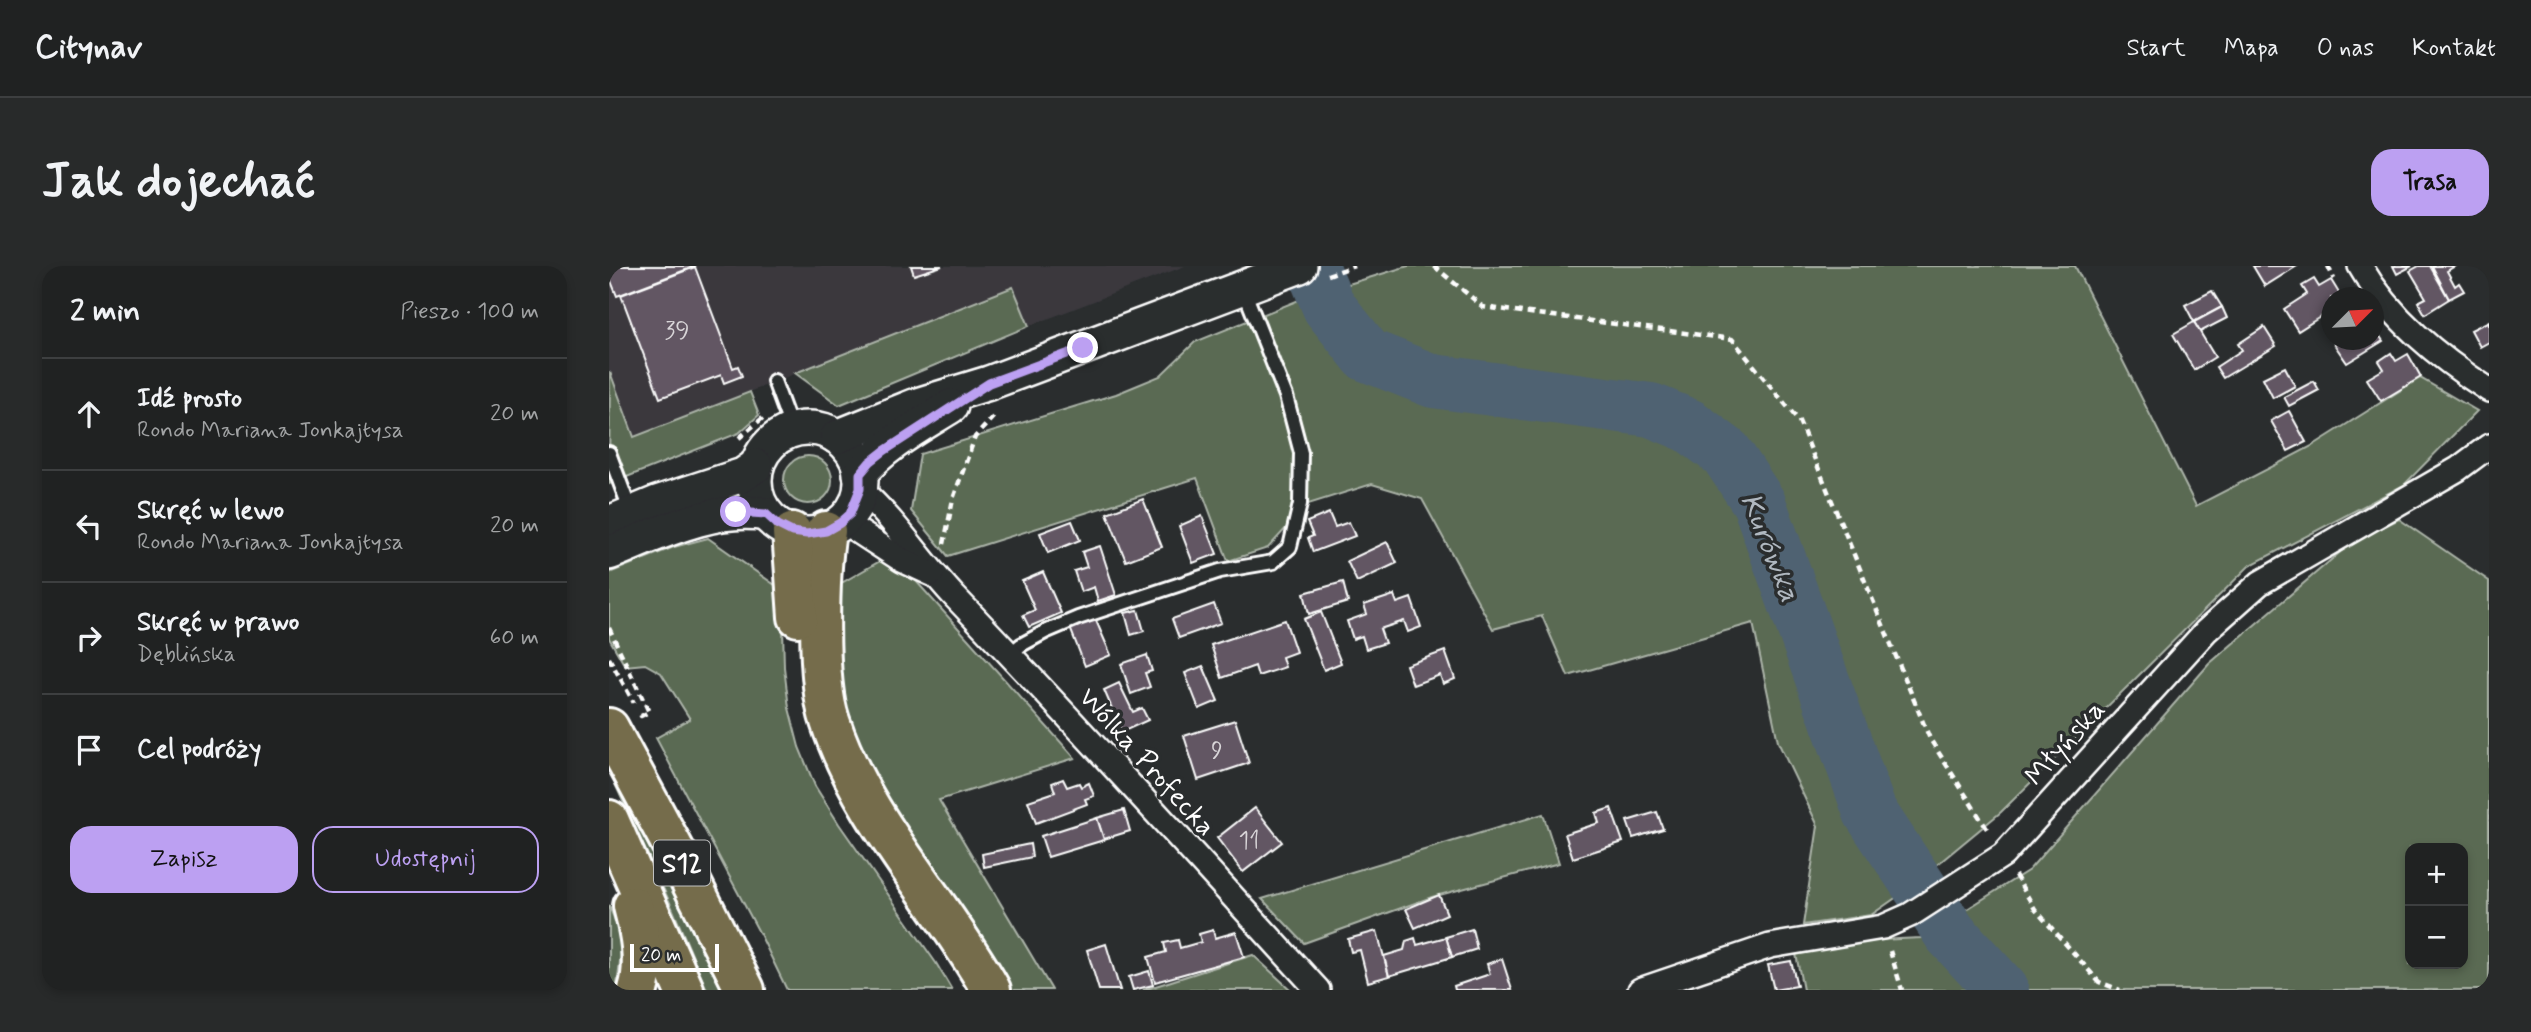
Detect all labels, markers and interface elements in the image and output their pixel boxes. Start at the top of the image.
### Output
text: Citynav [35,26,142,70]
text: Start [2127,33,2186,64]
text: Mapa [2224,33,2279,64]
text: O nas [2317,33,2374,64]
text: Kontakt [2412,33,2496,64]
button: Trasa [2371,149,2489,216]
text: Jak dojechać [42,150,315,215]
north arrow [2321,287,2384,350]
text: 2 min [70,292,140,331]
text: Pieszo · 100 m [400,297,539,327]
house number: 39 [664,316,690,347]
route end [1067,332,1098,363]
text: Idź prosto [137,382,242,416]
icon: ahead [70,395,108,433]
text: 20 m [490,399,539,429]
text: Rondo Mariana Jonkajtysa [137,416,404,446]
water label: Kurówka [1730,487,1809,608]
text: Skręć w lewo [137,494,284,528]
route start [720,496,751,527]
icon: left [70,507,108,545]
text: 20 m [490,511,539,541]
text: Rondo Mariana Jonkajtysa [137,528,404,558]
text: Skręć w prawo [137,606,299,640]
icon: right [70,619,108,657]
text: 60 m [490,623,539,653]
text: Dęblińska [137,640,236,670]
street label: Wólka Profecka [1069,680,1223,845]
street label: Młyńska [2017,693,2114,795]
icon: arrive [70,731,108,769]
text: Cel podróży [137,733,261,767]
house number: 9 [1211,736,1223,767]
button: Zapisz [70,826,298,893]
button: Udostępnij [312,826,539,893]
house number: 11 [1238,826,1260,857]
road number: S12 [654,841,710,886]
map controls [2405,843,2468,969]
button: + [2405,843,2468,906]
button: − [2405,906,2468,969]
scale bar [630,941,719,973]
text: 20 m [641,943,681,968]

